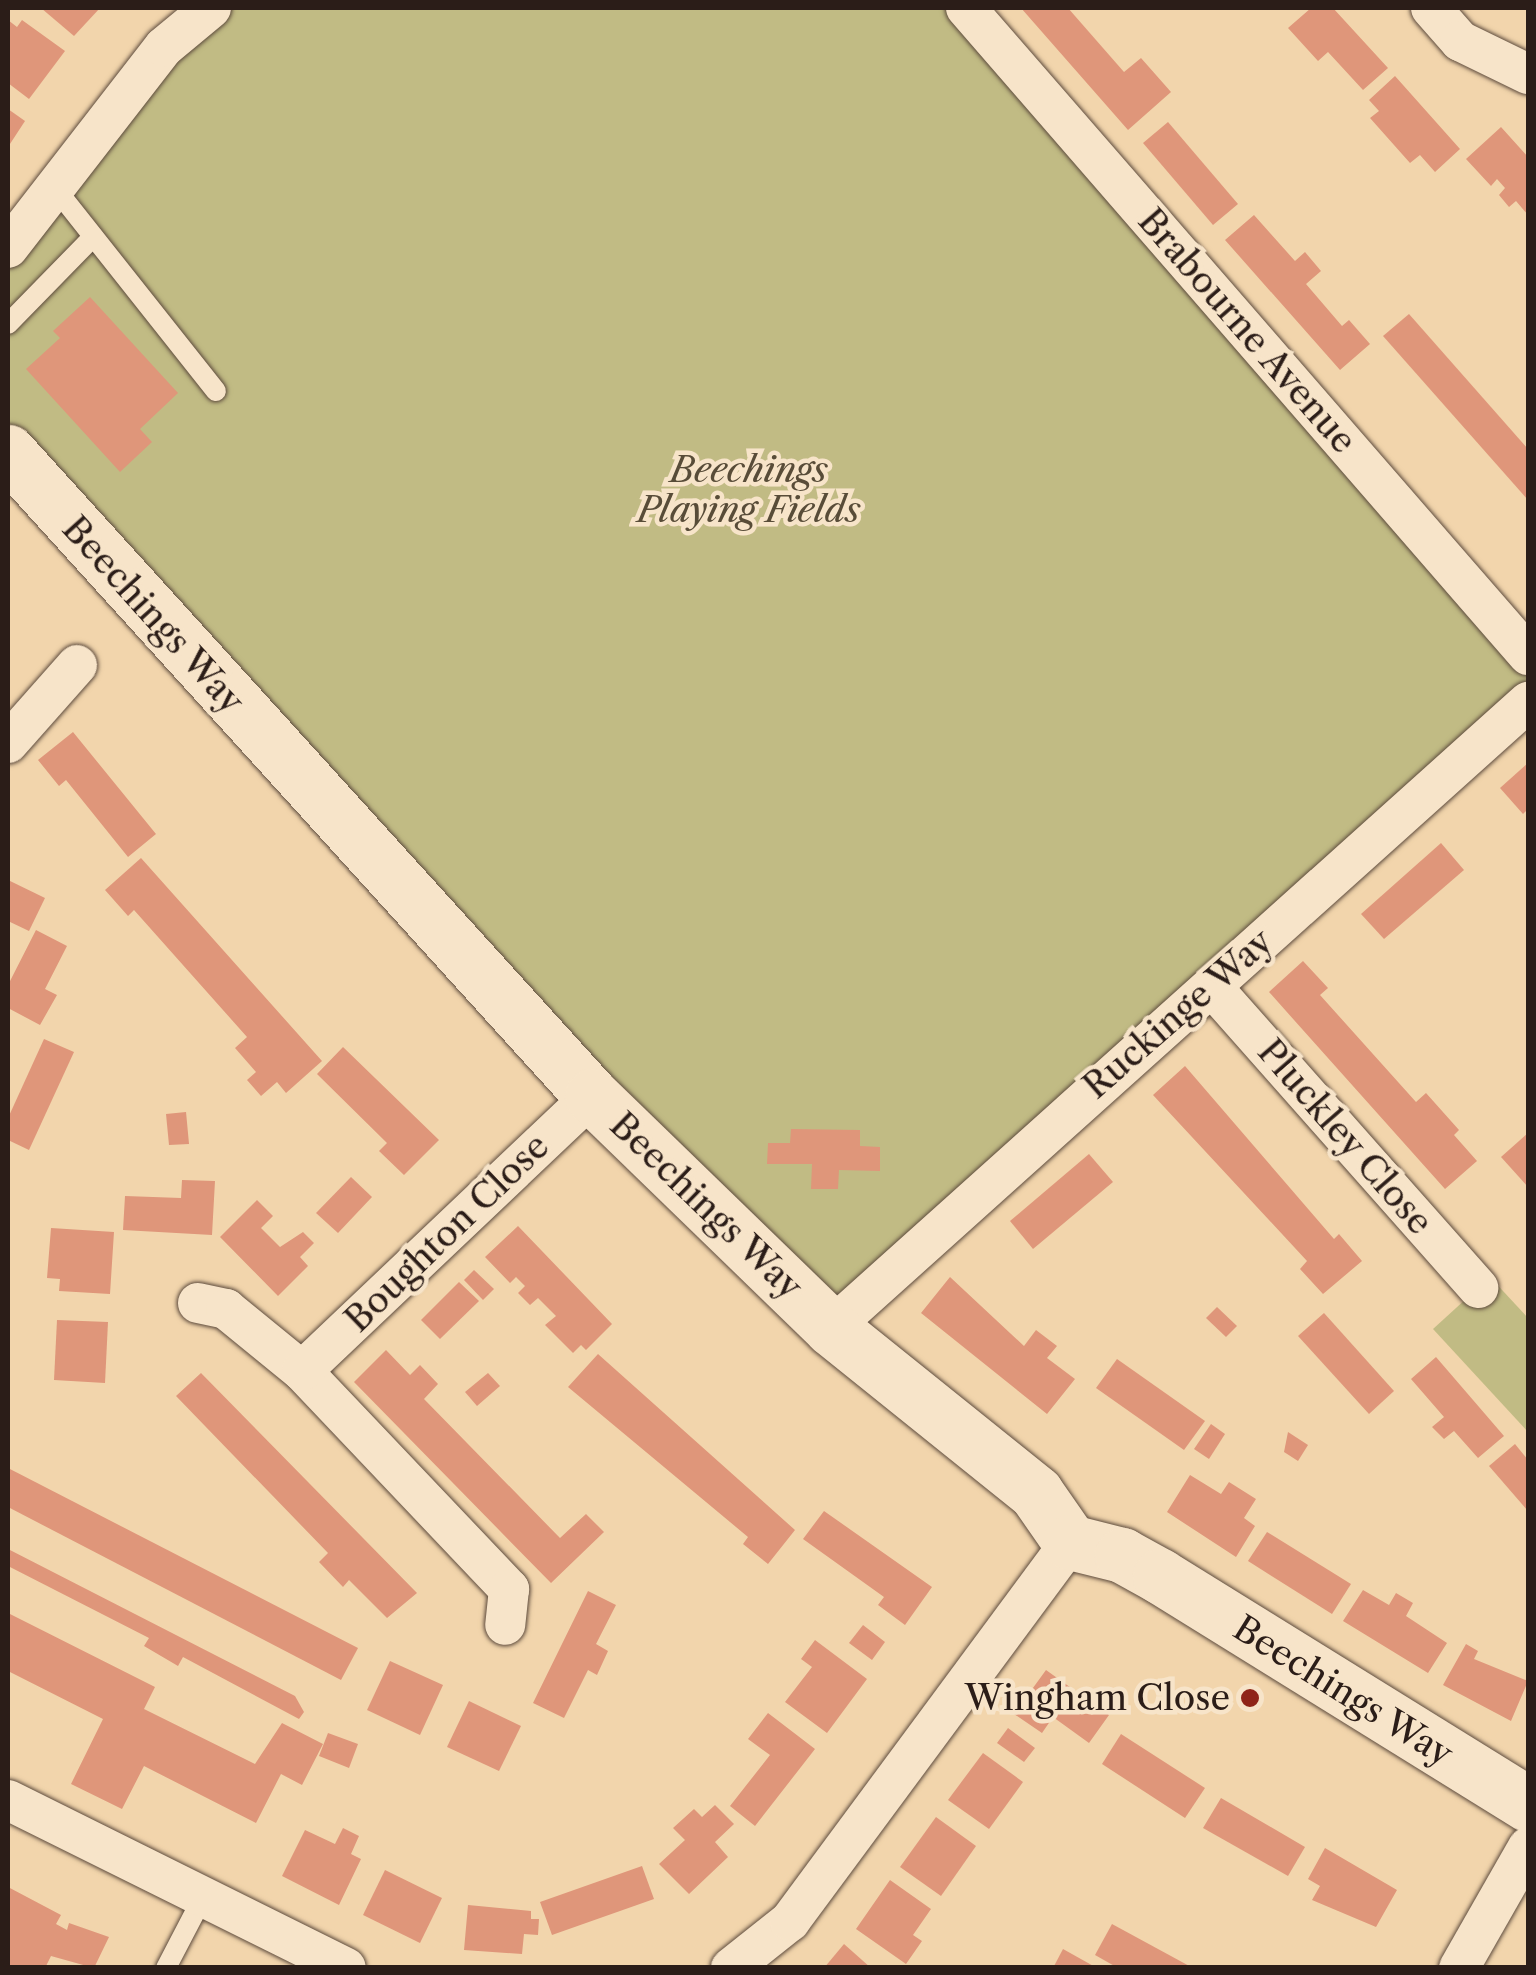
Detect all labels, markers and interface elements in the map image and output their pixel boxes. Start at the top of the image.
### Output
street label: Brabourne Avenue [1129,200,1365,462]
park label: Beechings Playing Fields [637,449,861,531]
street label: Beechings Way [53,507,253,723]
street label: Ruckinge Way [1074,920,1282,1108]
street label: Pluckley Close [1249,1031,1441,1243]
street label: Beechings Way [601,1103,811,1309]
street label: Boughton Close [337,1125,557,1341]
street label: Beechings Way [1225,1606,1461,1776]
place label: Wingham Close [965,1677,1230,1719]
marker: Wingham Close [1239,1687,1261,1709]

